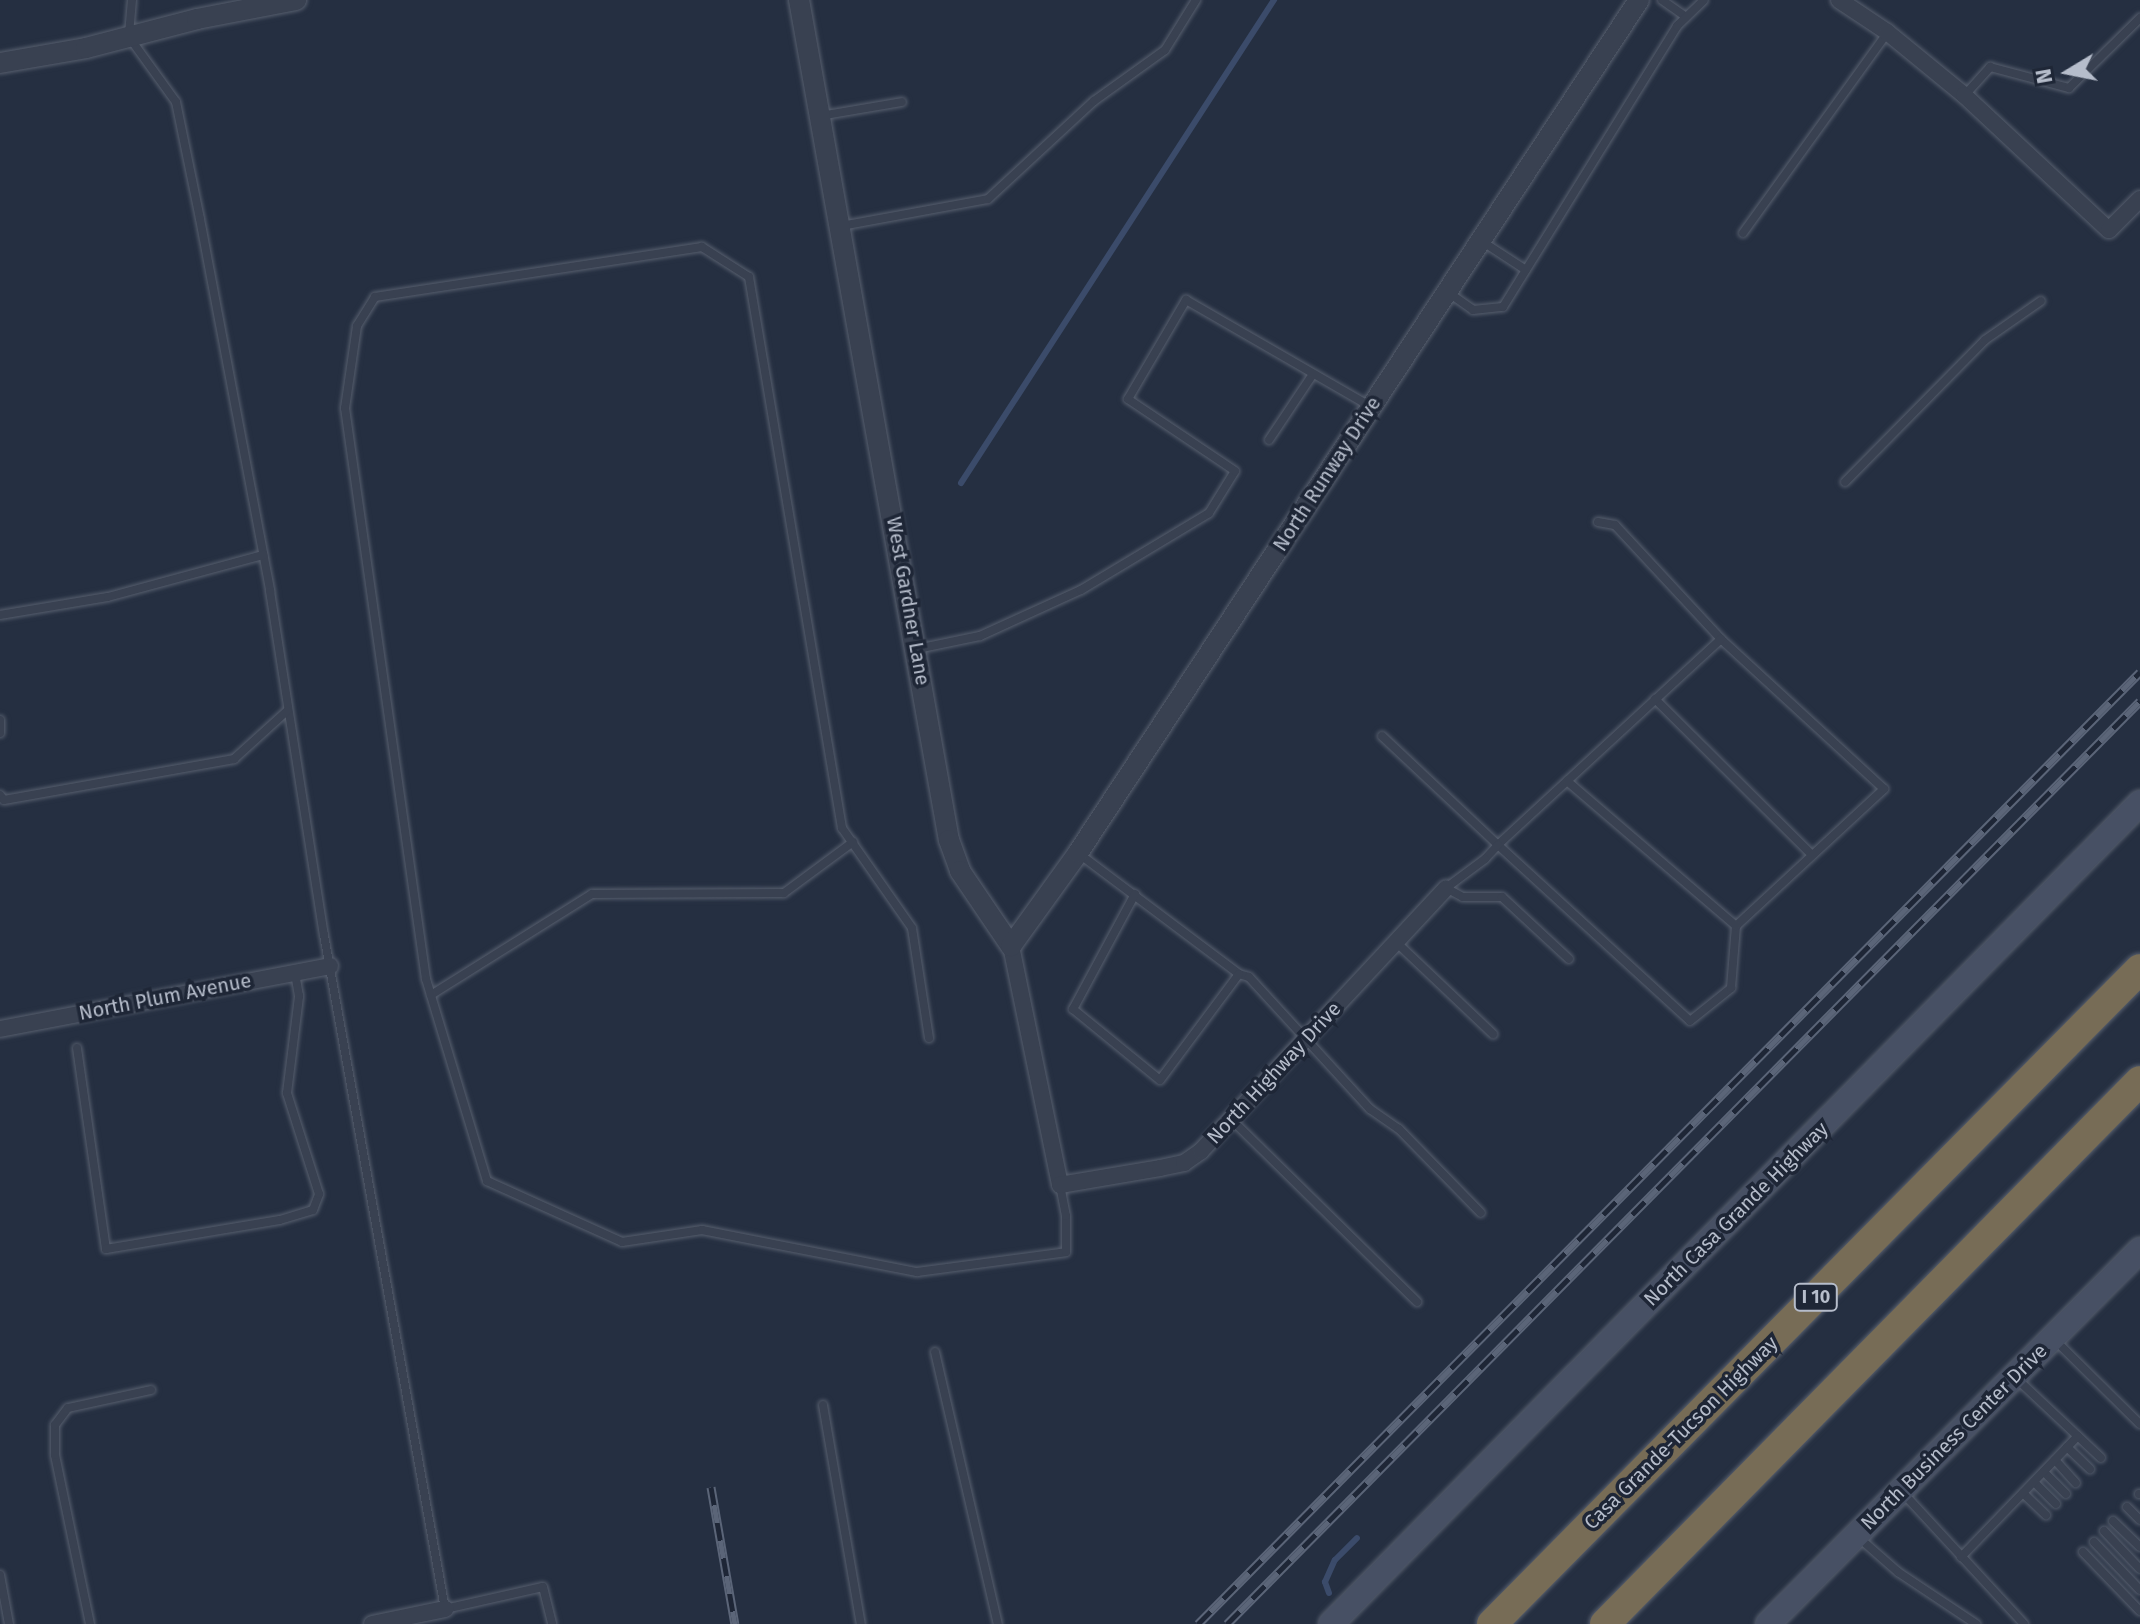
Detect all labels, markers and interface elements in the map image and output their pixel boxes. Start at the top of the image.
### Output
north arrow [2028,32,2108,112]
text: N [2029,67,2058,86]
street label: North Runway Drive [1268,392,1386,556]
street label: West Gardner Lane [881,515,935,687]
street label: North Plum Avenue [77,969,253,1025]
street label: North Highway Drive [1202,997,1346,1149]
street label: North Casa Grande Highway [1639,1117,1833,1311]
road number: I 10 [1792,1283,1840,1311]
street label: Casa Grande-Tucson Highway [1579,1331,1783,1535]
street label: North Business Center Drive [1856,1339,2052,1535]

